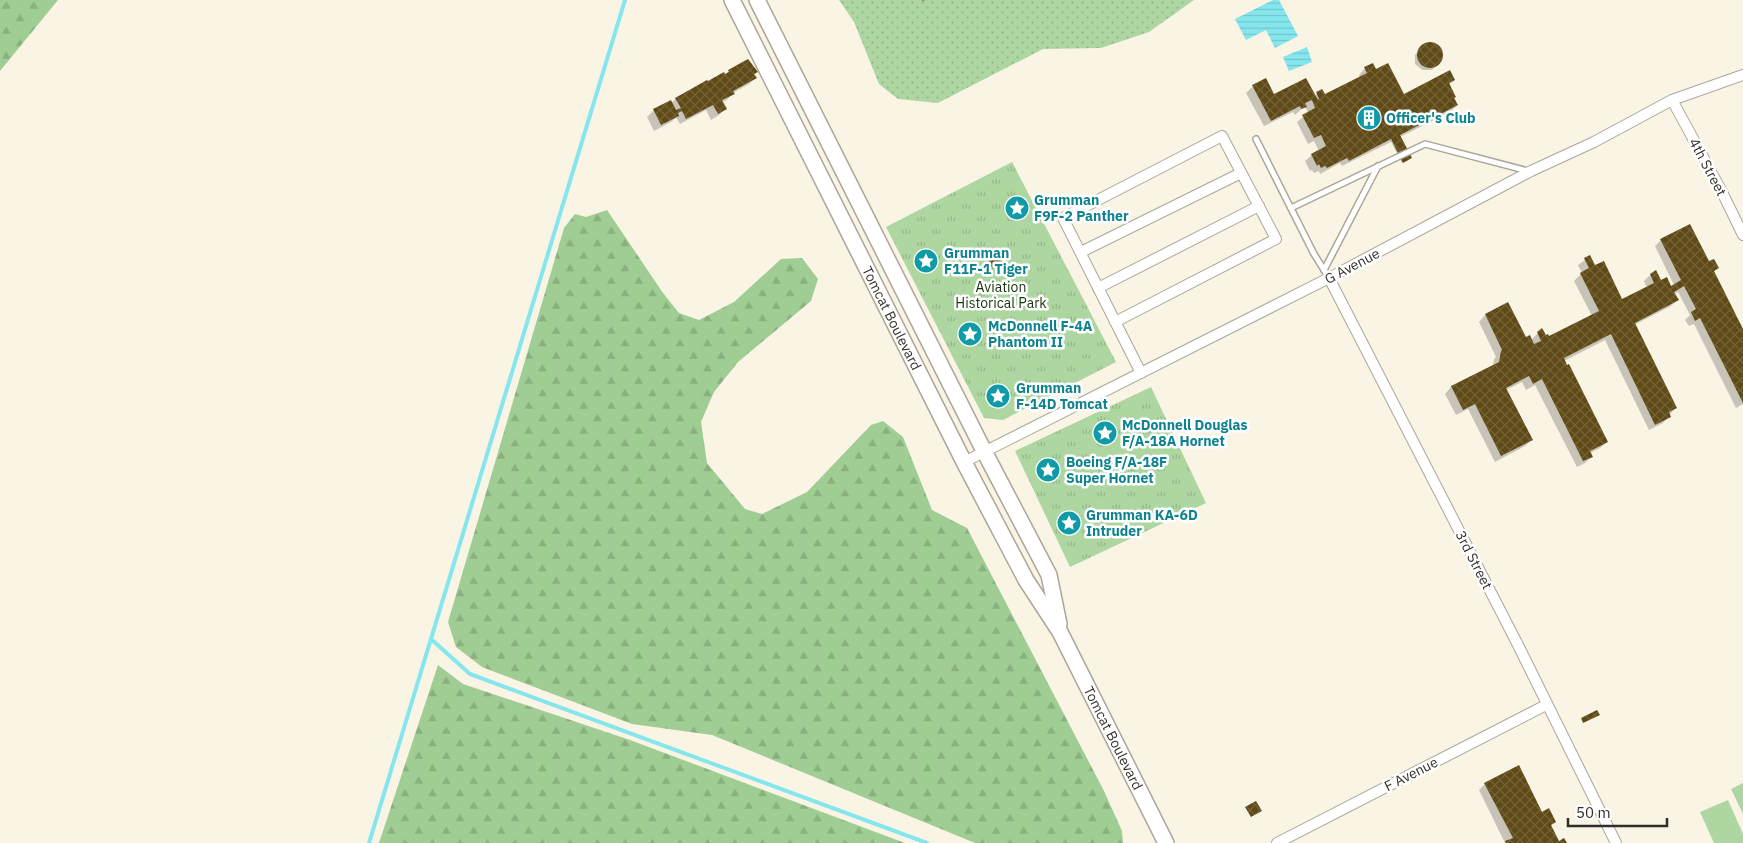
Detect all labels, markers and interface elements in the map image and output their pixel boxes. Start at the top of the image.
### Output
building icon: Officer's Club [1356,105,1382,131]
place label: Officer's Club [1386,109,1476,127]
street label: 4th Street [1685,135,1731,199]
place label: Grumman F9F-2 Panther [1034,191,1129,225]
place icon: Grumman F9F-2 Panther [1004,195,1030,221]
place label: Grumman F11F-1 Tiger [944,244,1028,278]
street label: G Avenue [1321,244,1383,288]
place icon: Grumman F11F-1 Tiger [913,248,939,274]
street label: Tomcat Boulevard [858,263,925,373]
park label: Aviation Historical Park [955,278,1047,312]
place label: McDonnell F-4A Phantom II [988,317,1093,351]
place icon: McDonnell F-4A Phantom II [957,321,983,347]
place label: Grumman F-14D Tomcat [1016,379,1108,413]
place icon: Grumman F-14D Tomcat [985,383,1011,409]
place label: McDonnell Douglas F/A-18A Hornet [1122,416,1248,450]
place icon: McDonnell Douglas F/A-18A Hornet [1092,420,1118,446]
place label: Boeing F/A-18F Super Hornet [1066,453,1167,487]
place icon: Boeing F/A-18F Super Hornet [1035,457,1061,483]
place label: Grumman KA-6D Intruder [1086,506,1198,540]
place icon: Grumman KA-6D Intruder [1056,510,1082,536]
street label: 3rd Street [1452,528,1496,592]
street label: Tomcat Boulevard [1080,683,1147,793]
street label: F Avenue [1381,753,1441,795]
scale bar [1568,796,1667,828]
text: 50 m [1576,803,1611,822]

